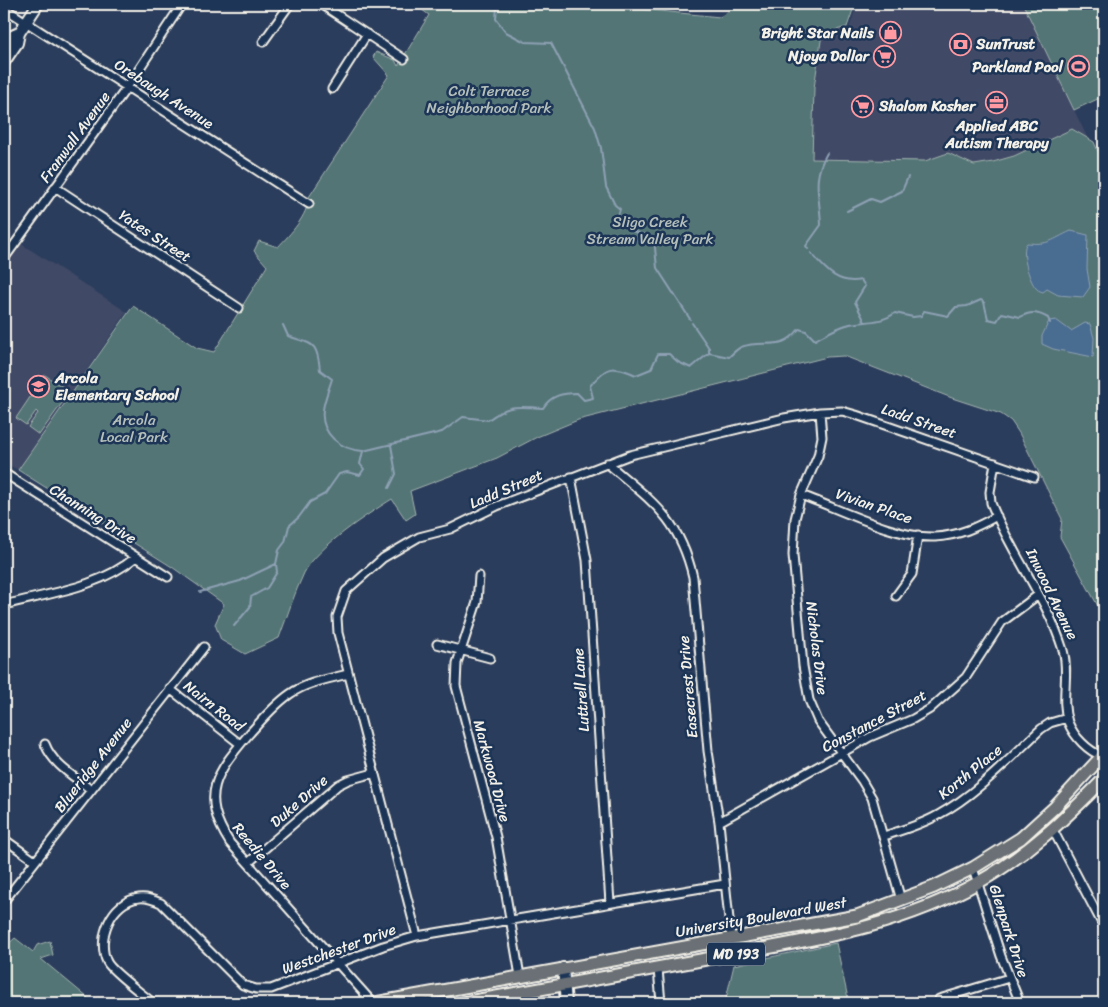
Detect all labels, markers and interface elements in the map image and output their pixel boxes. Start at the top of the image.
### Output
place label: Bright Star Nails [761,20,875,46]
shop icon: Bright Star Nails [878,21,902,45]
place label: SunTrust [975,31,1036,57]
bank icon: SunTrust [948,32,972,56]
place label: Njoya Dollar [787,43,871,69]
supermarket icon: Njoya Dollar [873,44,897,68]
street label: Orebaugh Avenue [109,52,219,136]
place label: Parkland Pool [972,54,1064,80]
sports icon: Parkland Pool [1067,55,1091,79]
park label: Colt Terrace Neighborhood Park [427,78,551,121]
street label: Franwall Avenue [33,85,117,188]
office icon: Applied ABC Autism Therapy [985,91,1009,115]
place label: Shalom Kosher [878,93,977,119]
supermarket icon: Shalom Kosher [851,94,875,118]
place label: Applied ABC Autism Therapy [944,113,1050,156]
street label: Yates Street [113,203,197,270]
park label: Sligo Creek Stream Valley Park [587,209,713,252]
place label: Arcola Elementary School [54,365,180,408]
school or university icon: Arcola Elementary School [27,375,51,399]
street label: Ladd Street [878,396,960,446]
park label: Arcola Local Park [100,407,169,450]
street label: Ladd Street [465,462,547,516]
street label: Channing Drive [44,477,142,551]
street label: Vivian Place [832,481,916,531]
street label: Inwood Avenue [1018,543,1086,645]
street label: Nicholas Drive [798,600,836,697]
street label: Easecrest Drive [671,634,705,739]
street label: Luttrell Lane [565,647,597,733]
street label: Nairn Road [178,674,251,739]
street label: Constance Street [817,682,932,760]
street label: Blueridge Avenue [47,711,139,818]
street label: Markwood Drive [466,717,518,825]
street label: Korth Place [932,737,1008,806]
street label: Duke Drive [264,768,334,834]
street label: Reedie Drive [226,816,298,896]
street label: Glenpark Drive [982,881,1036,981]
street label: University Boulevard West [673,889,850,945]
street label: Westchester Drive [278,916,400,982]
road number: MD 193 [707,942,765,966]

